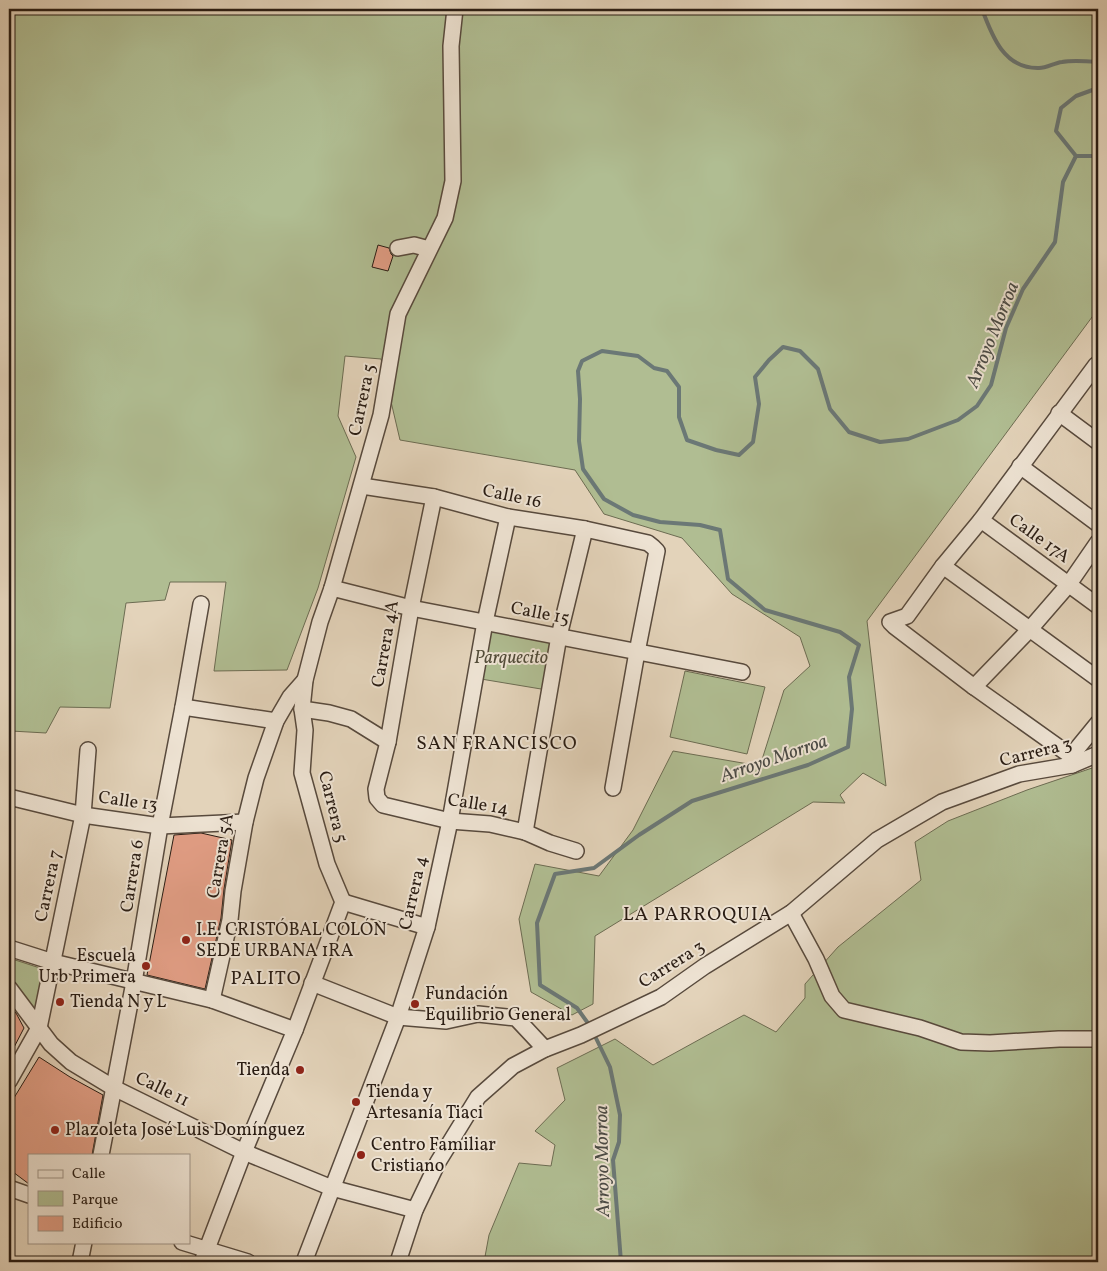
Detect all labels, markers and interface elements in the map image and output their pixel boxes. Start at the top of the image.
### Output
water label: Arroyo Morroa [960,278,1026,393]
street label: Carrera 5 [343,362,383,438]
street label: Calle 16 [480,479,544,515]
street label: Calle 17A [1003,508,1075,570]
street label: Calle 15 [509,596,571,632]
street label: Carrera 4A [366,598,406,689]
park label: Parquecito [474,646,548,671]
water label: Arroyo Morroa [716,728,831,790]
district label: SAN FRANCISCO [416,731,578,757]
street label: Carrera 3 [997,732,1075,774]
street label: Carrera 5 [311,769,353,845]
street label: Calle 13 [97,785,159,819]
street label: Calle 14 [446,788,510,822]
street label: Carrera 5A [201,811,241,900]
street label: Carrera 6 [115,838,151,914]
street label: Carrera 7 [29,848,69,924]
street label: Carrera 4 [393,854,435,932]
district label: LA PARROQUIA [623,902,773,928]
place label: I.E. CRISTÓBAL COLÓN SEDE URBANA 1RA [196,918,387,964]
marker: I.E. CRISTÓBAL COLÓN SEDE URBANA 1RA [180,934,192,946]
street label: Carrera 3 [634,935,710,995]
place label: Escuela Urb Primera [38,944,136,990]
marker: Escuela Urb Primera [140,960,152,972]
district label: PALITO [230,966,302,992]
place label: Fundación Equilibrio General [425,982,571,1028]
place label: Tienda N y L [70,990,166,1015]
marker: Tienda N y L [54,996,66,1008]
marker: Fundación Equilibrio General [409,998,421,1010]
place label: Tienda [237,1058,290,1083]
marker: Tienda [294,1064,306,1076]
street label: Calle 11 [131,1066,193,1114]
place label: Tienda y Artesanía Tiaci [366,1080,483,1126]
marker: Tienda y Artesanía Tiaci [350,1096,362,1108]
water label: Arroyo Morroa [589,1105,617,1218]
place label: Plazoleta José Luis Domínguez [65,1118,305,1143]
marker: Plazoleta José Luis Domínguez [49,1124,61,1136]
place label: Centro Familiar Cristiano [371,1133,496,1179]
marker: Centro Familiar Cristiano [355,1149,367,1161]
legend [28,1154,190,1244]
text: Calle [72,1164,105,1185]
text: Parque [72,1190,118,1211]
text: Edificio [72,1214,123,1235]

